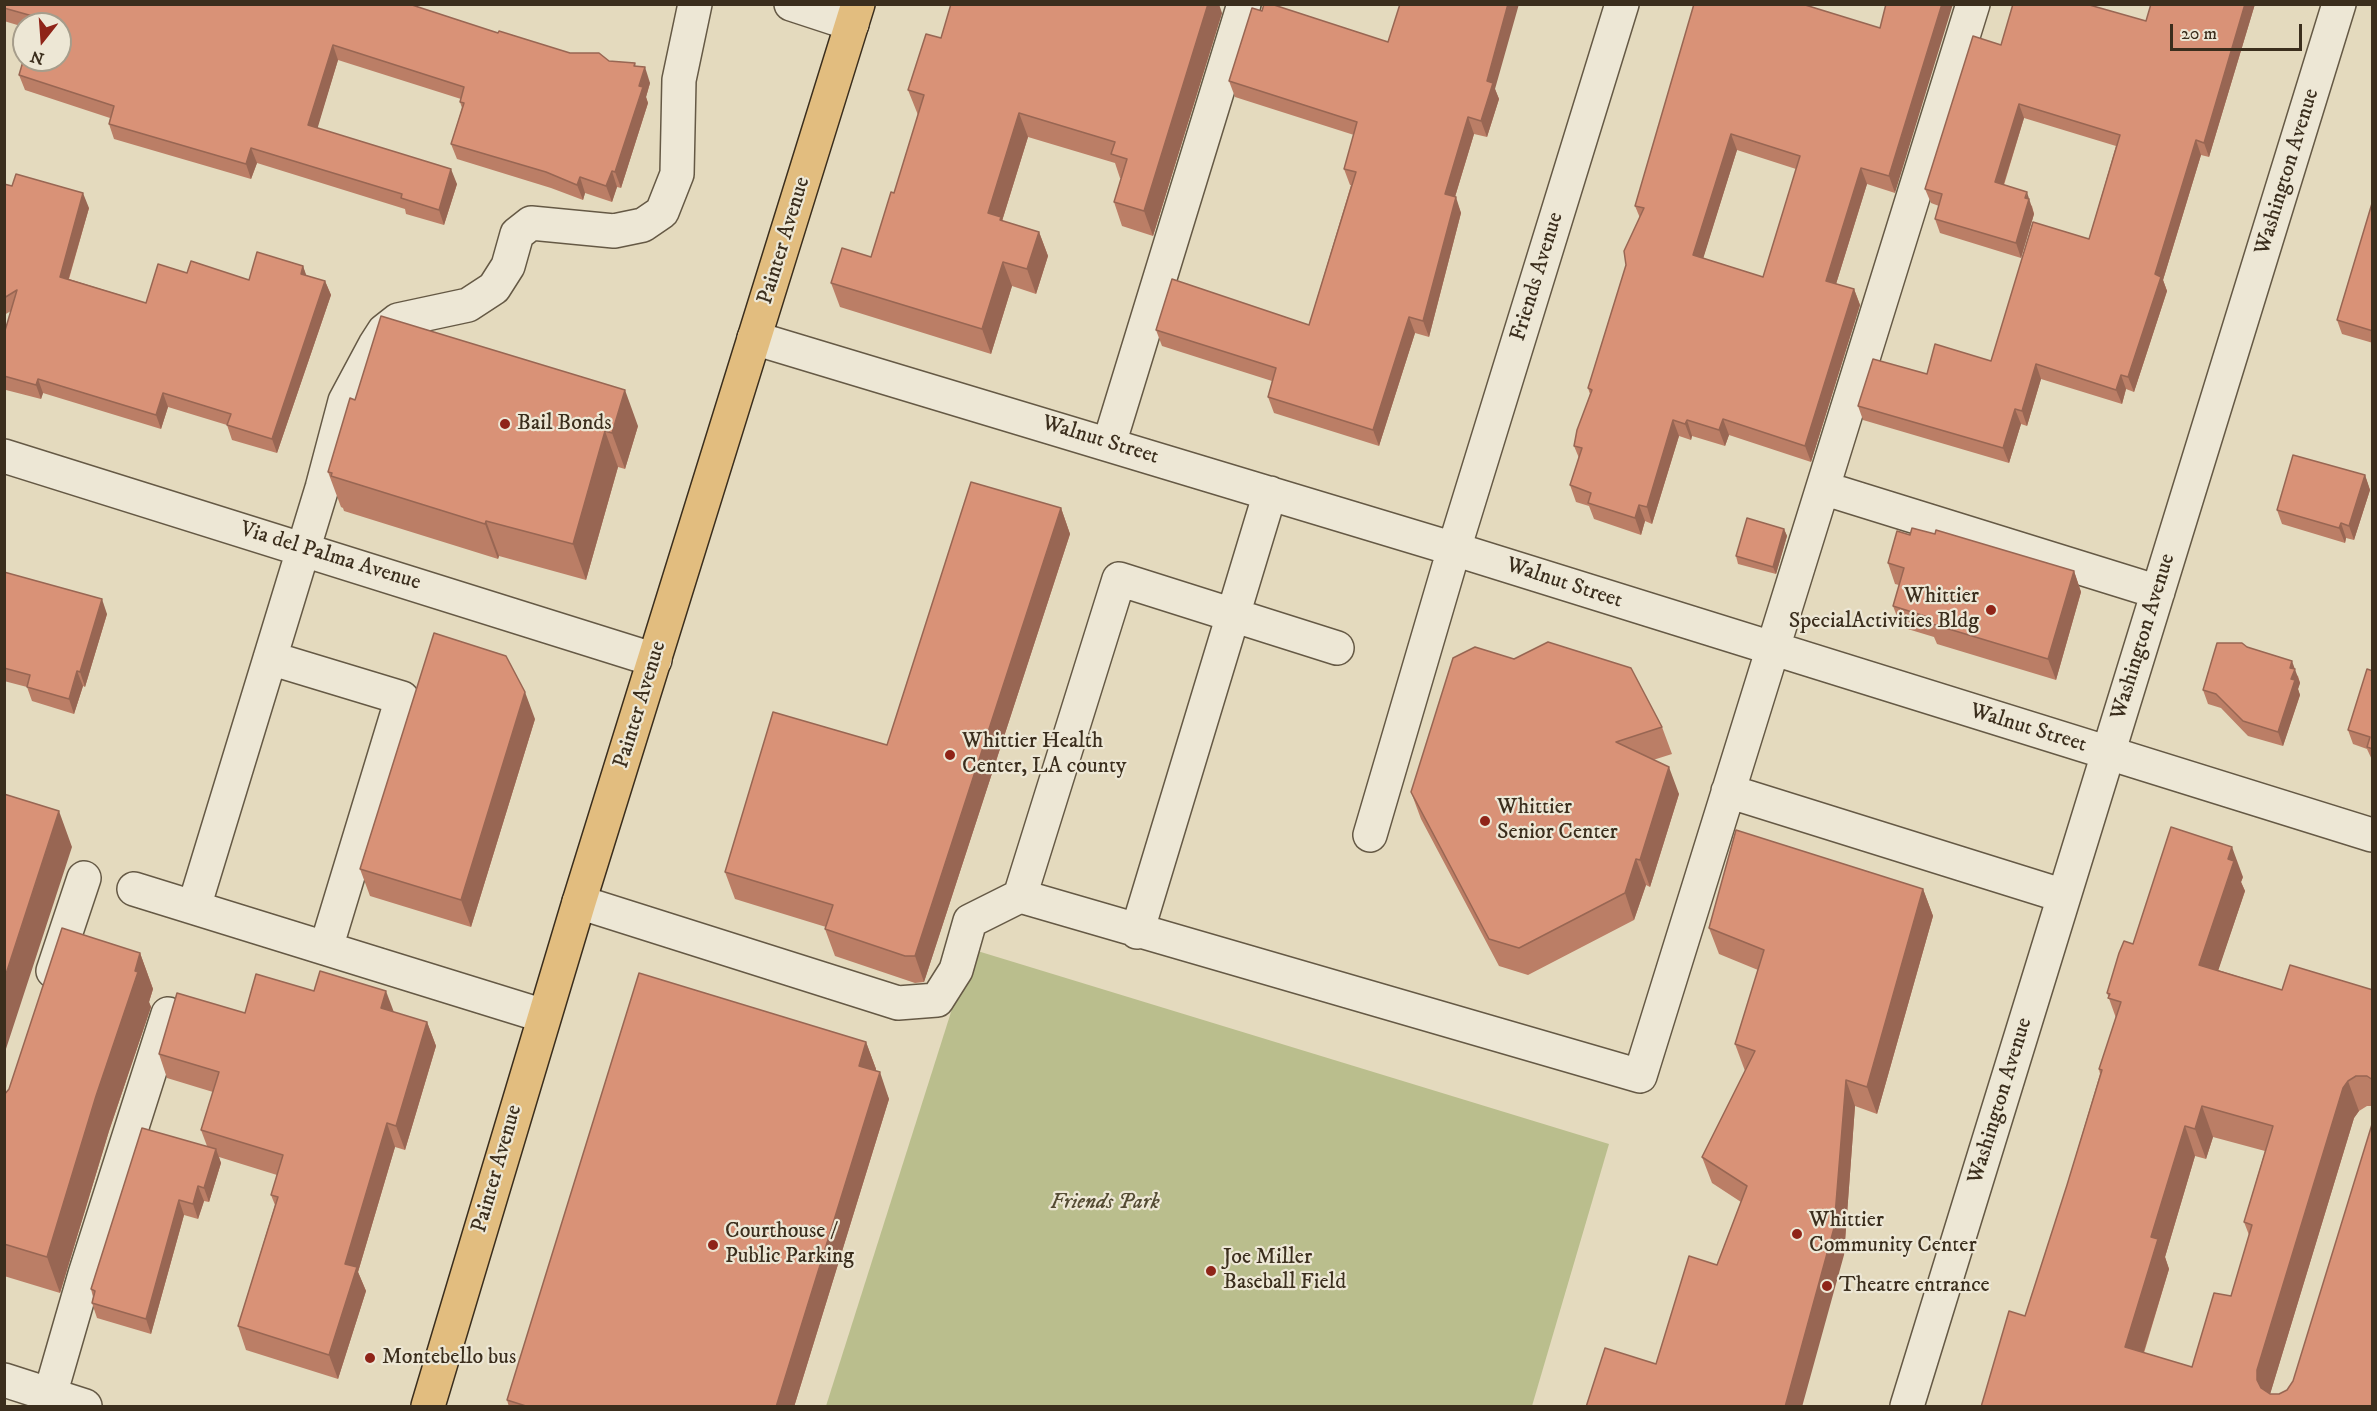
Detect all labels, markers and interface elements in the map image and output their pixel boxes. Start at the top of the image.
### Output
north arrow [12,12,72,72]
scale bar [2173,12,2305,50]
text: 20 m [2181,23,2217,45]
text: N [28,46,47,69]
street label: Washington Avenue [2250,86,2326,258]
street label: Painter Avenue [753,174,817,308]
street label: Friends Avenue [1506,209,1570,345]
place label: Bail Bonds [517,411,612,437]
street label: Walnut Street [1038,411,1162,471]
marker: Bail Bonds [498,417,512,431]
street label: Via del Palma Avenue [236,517,424,597]
street label: Washington Avenue [2106,551,2182,723]
street label: Walnut Street [1503,553,1625,615]
place label: Whittier SpecialActivities Bldg [1789,584,1979,636]
marker: Whittier SpecialActivities Bldg [1984,603,1998,617]
street label: Painter Avenue [609,638,673,772]
street label: Walnut Street [1966,699,2090,759]
place label: Whittier Health Center, LA county [962,729,1126,780]
marker: Whittier Health Center, LA county [943,748,957,762]
place label: Whittier Senior Center [1497,795,1618,846]
marker: Whittier Senior Center [1478,814,1492,828]
street label: Washington Avenue [1963,1015,2039,1187]
street label: Painter Avenue [467,1102,529,1236]
park label: Friends Park [1050,1190,1160,1216]
place label: Whittier Community Center [1809,1208,1977,1260]
place label: Courthouse / Public Parking [725,1219,854,1270]
marker: Whittier Community Center [1790,1227,1804,1241]
marker: Courthouse / Public Parking [706,1238,720,1252]
place label: Joe Miller Baseball Field [1223,1245,1346,1296]
marker: Joe Miller Baseball Field [1204,1264,1218,1278]
place label: Theatre entrance [1839,1273,1990,1299]
marker: Theatre entrance [1820,1279,1834,1293]
place label: Montebello bus [382,1345,516,1371]
marker: Montebello bus [363,1351,377,1365]

